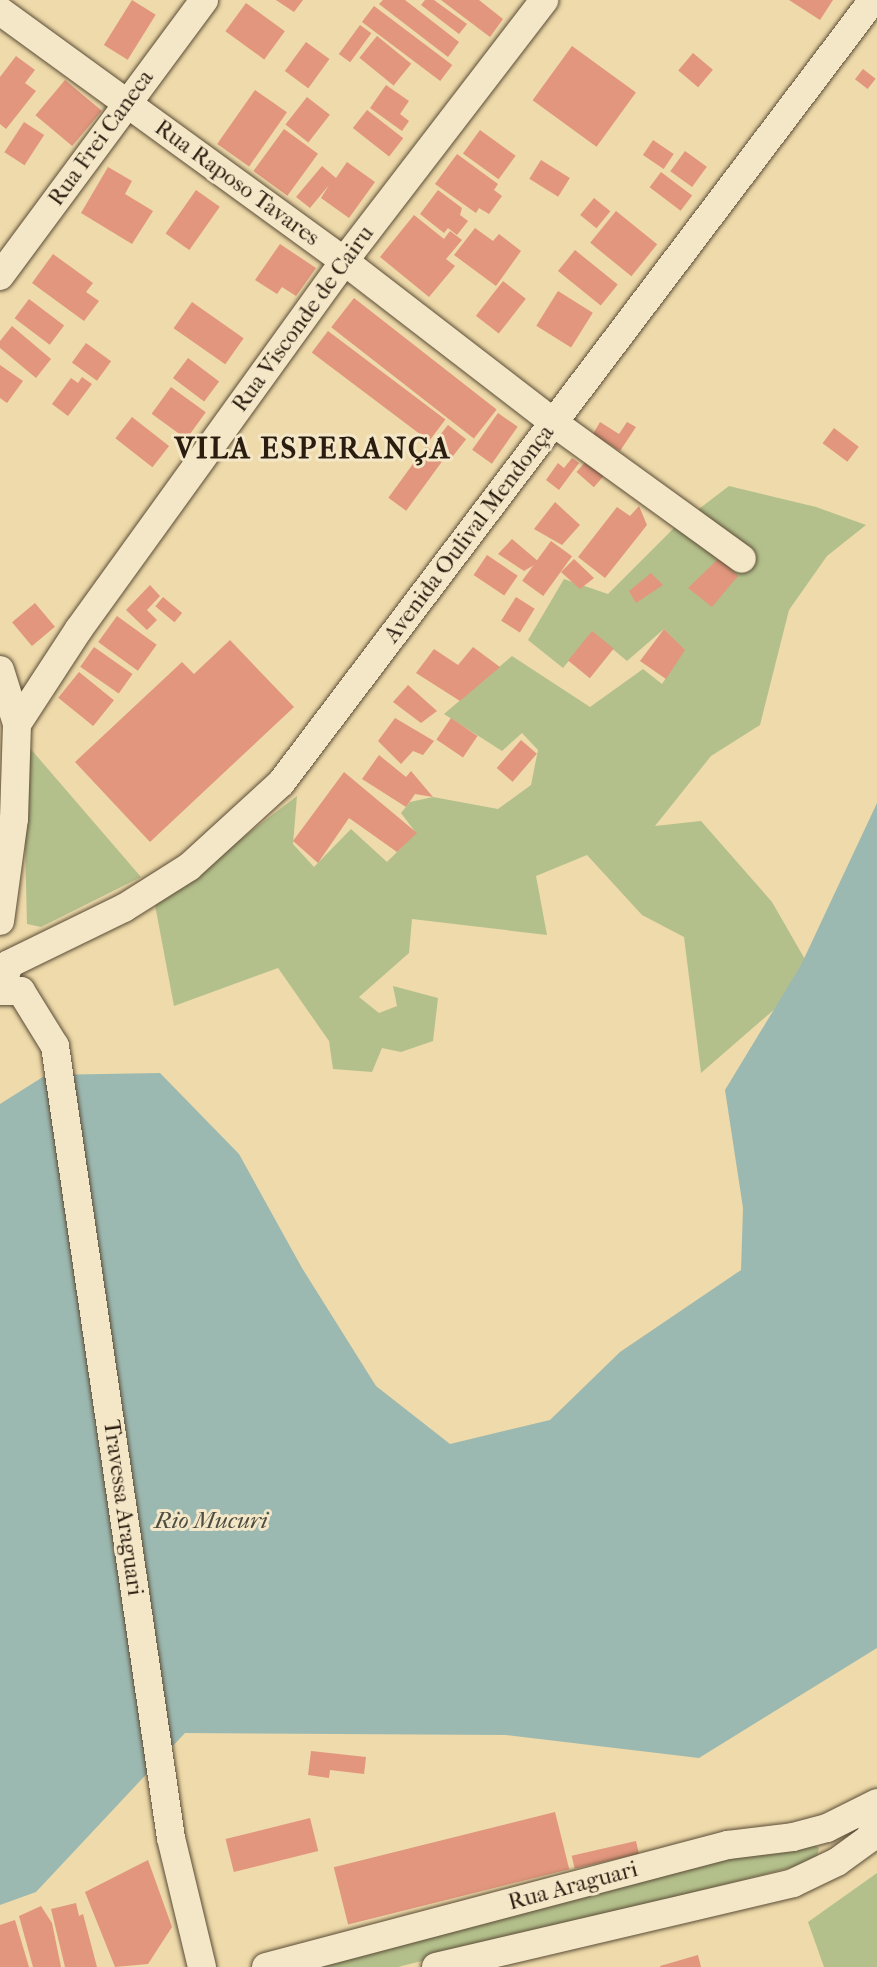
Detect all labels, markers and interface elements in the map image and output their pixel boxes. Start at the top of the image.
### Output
street label: Rua Frei Caneca [42,65,160,211]
street label: Rua Raposo Tavares [149,114,325,252]
street label: Rua Visconde de Cairu [226,221,380,417]
street label: Avenida Oulival Mendonça [378,420,560,648]
district label: VILA ESPERANÇA [176,431,450,467]
street label: Travessa Araguari [97,1418,149,1598]
water label: Rio Mucuri [154,1507,268,1535]
street label: Rua Araguari [505,1855,641,1917]

